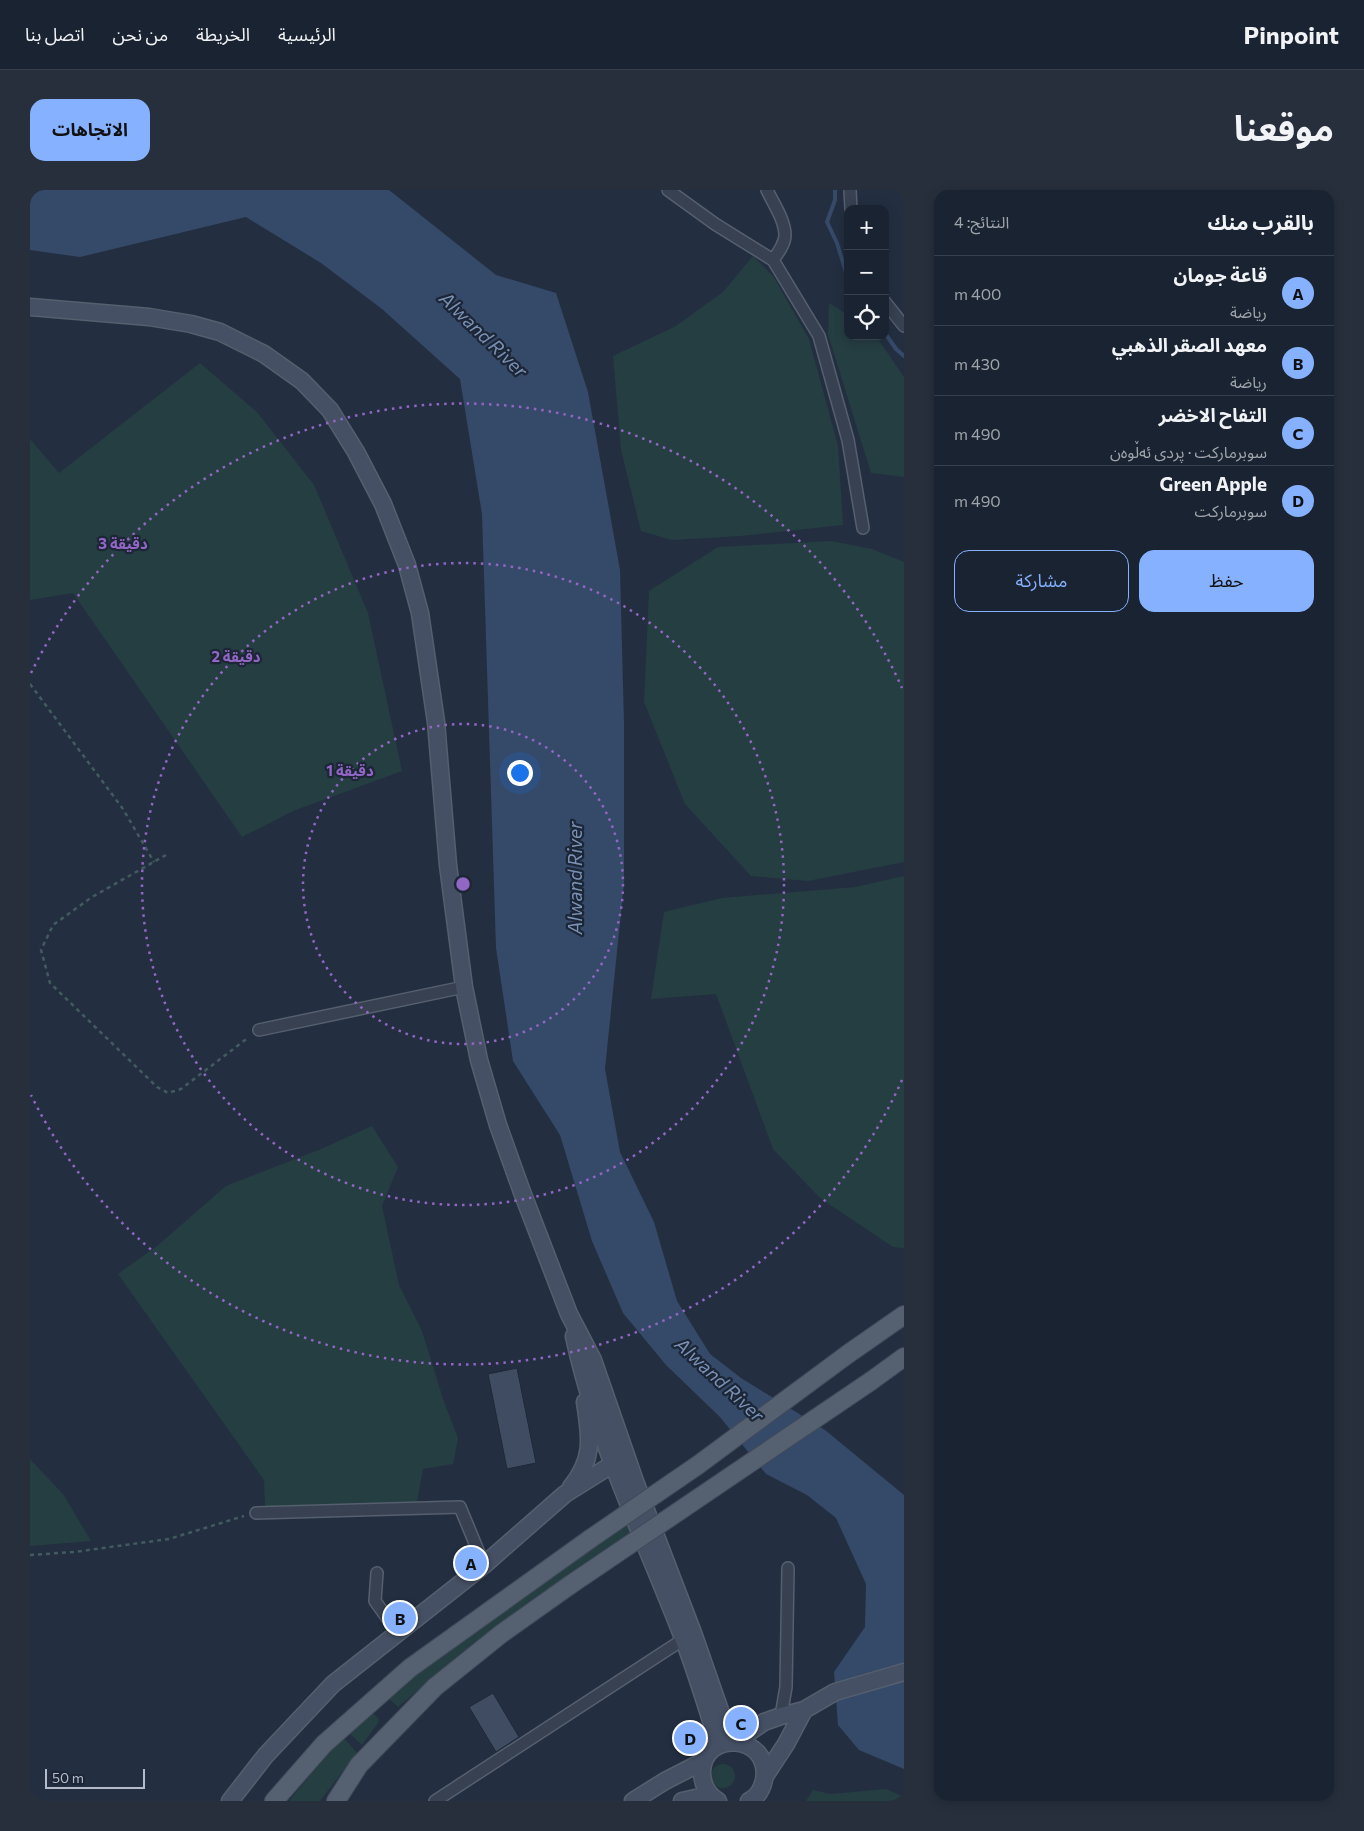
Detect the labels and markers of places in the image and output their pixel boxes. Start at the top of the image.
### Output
centre of rings [454,875,472,893]
pin: A [455,1544,487,1582]
pin: B [384,1599,416,1637]
pin: C [725,1704,757,1742]
pin: D [674,1719,706,1757]

